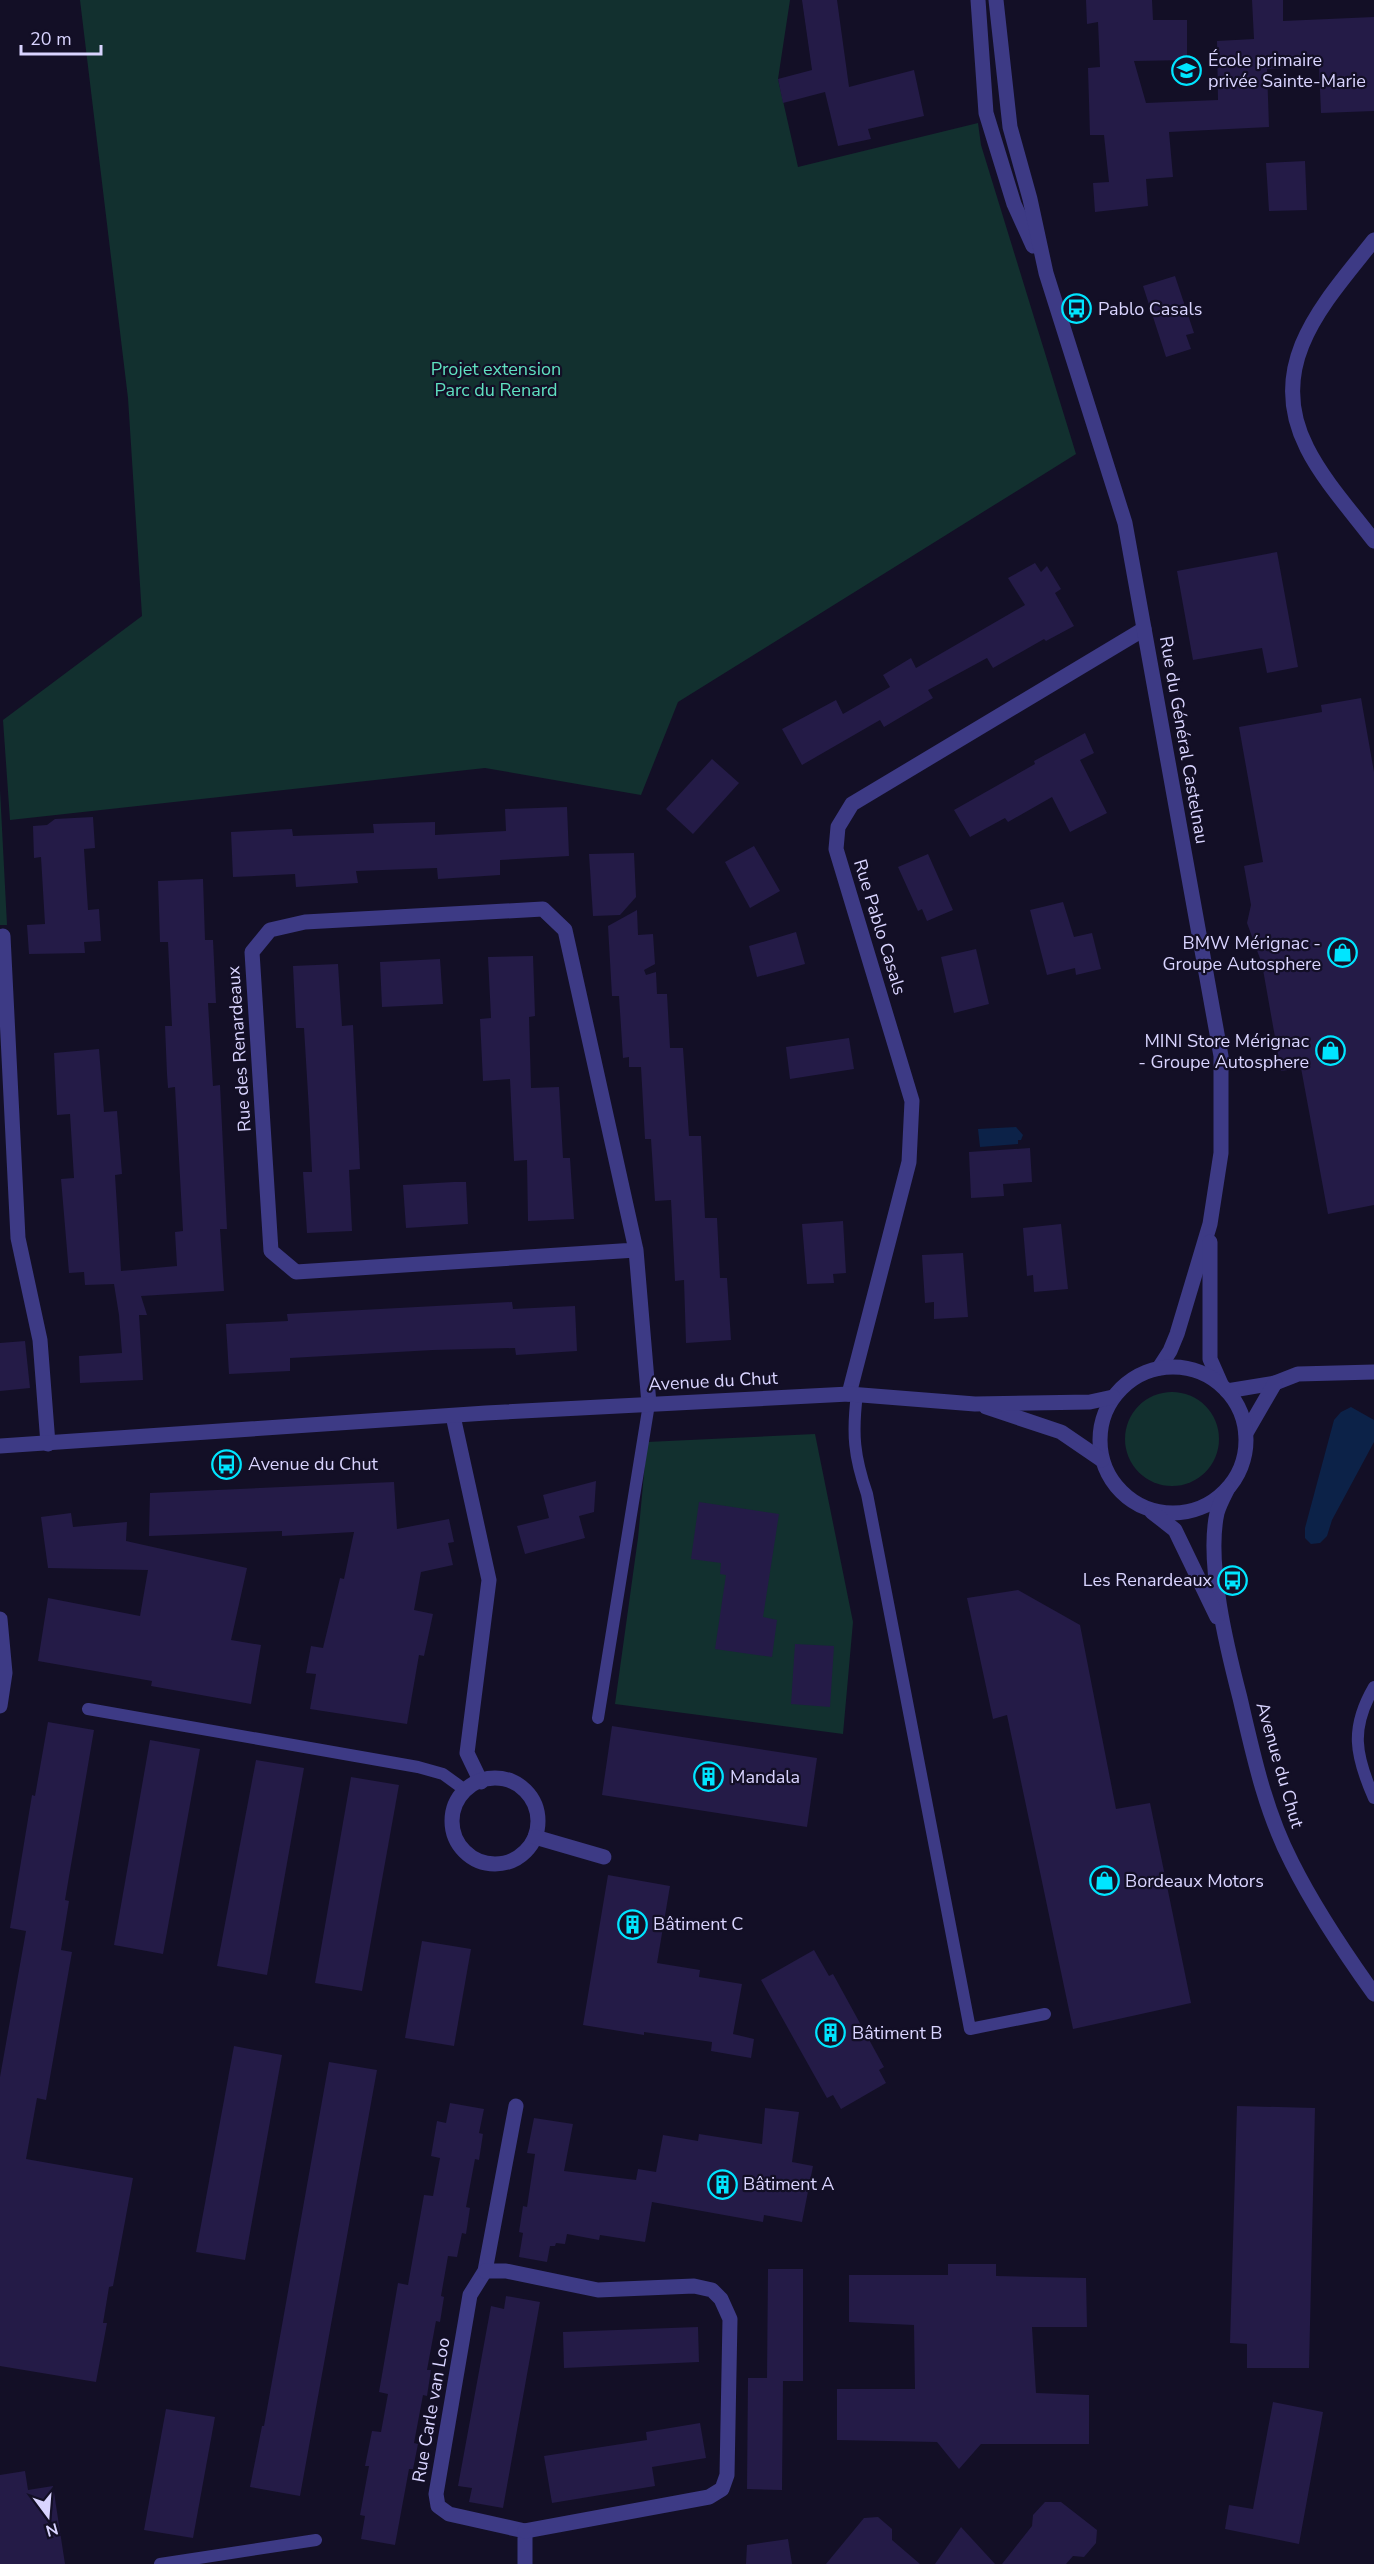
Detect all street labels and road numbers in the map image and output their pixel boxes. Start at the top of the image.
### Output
street label: Rue du Général Castelnau [1154,634,1214,846]
street label: Rue Pablo Casals [848,856,912,998]
street label: Rue des Renardeaux [221,965,257,1133]
street label: Avenue du Chut [648,1366,779,1396]
street label: Avenue du Chut [1251,1699,1310,1831]
street label: Rue Carle van Loo [406,2336,456,2484]

